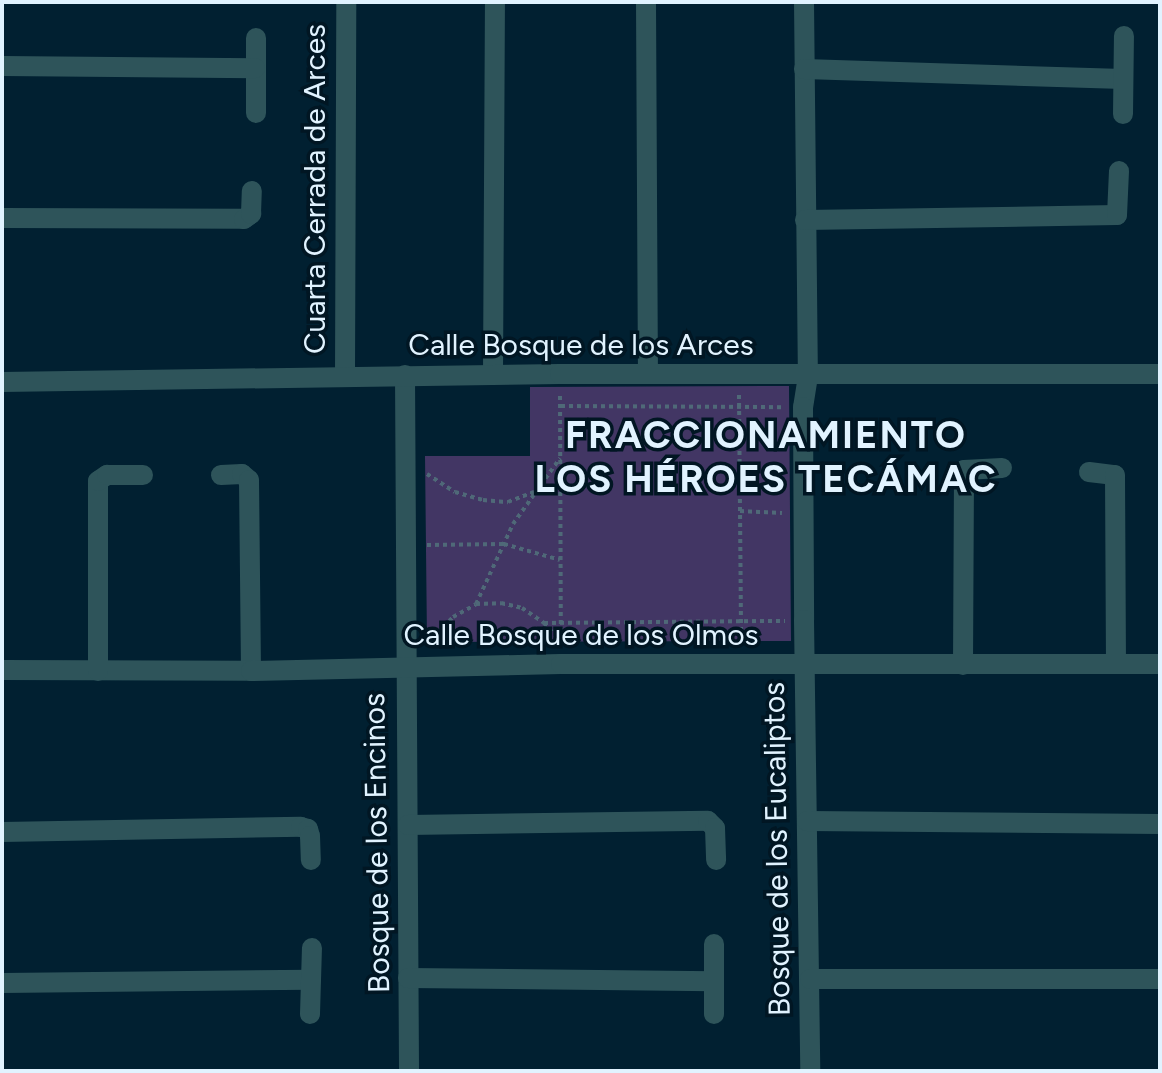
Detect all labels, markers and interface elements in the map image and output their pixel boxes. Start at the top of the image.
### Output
street label: Cuarta Cerrada de Arces [297,24,333,354]
street label: Calle Bosque de los Arces [408,327,754,363]
district label: FRACCIONAMIENTO LOS HÉROES TECÁMAC [534,413,998,502]
street label: Calle Bosque de los Olmos [403,617,759,653]
street label: Bosque de los Eucaliptos [756,682,798,1016]
street label: Bosque de los Encinos [356,693,398,993]

